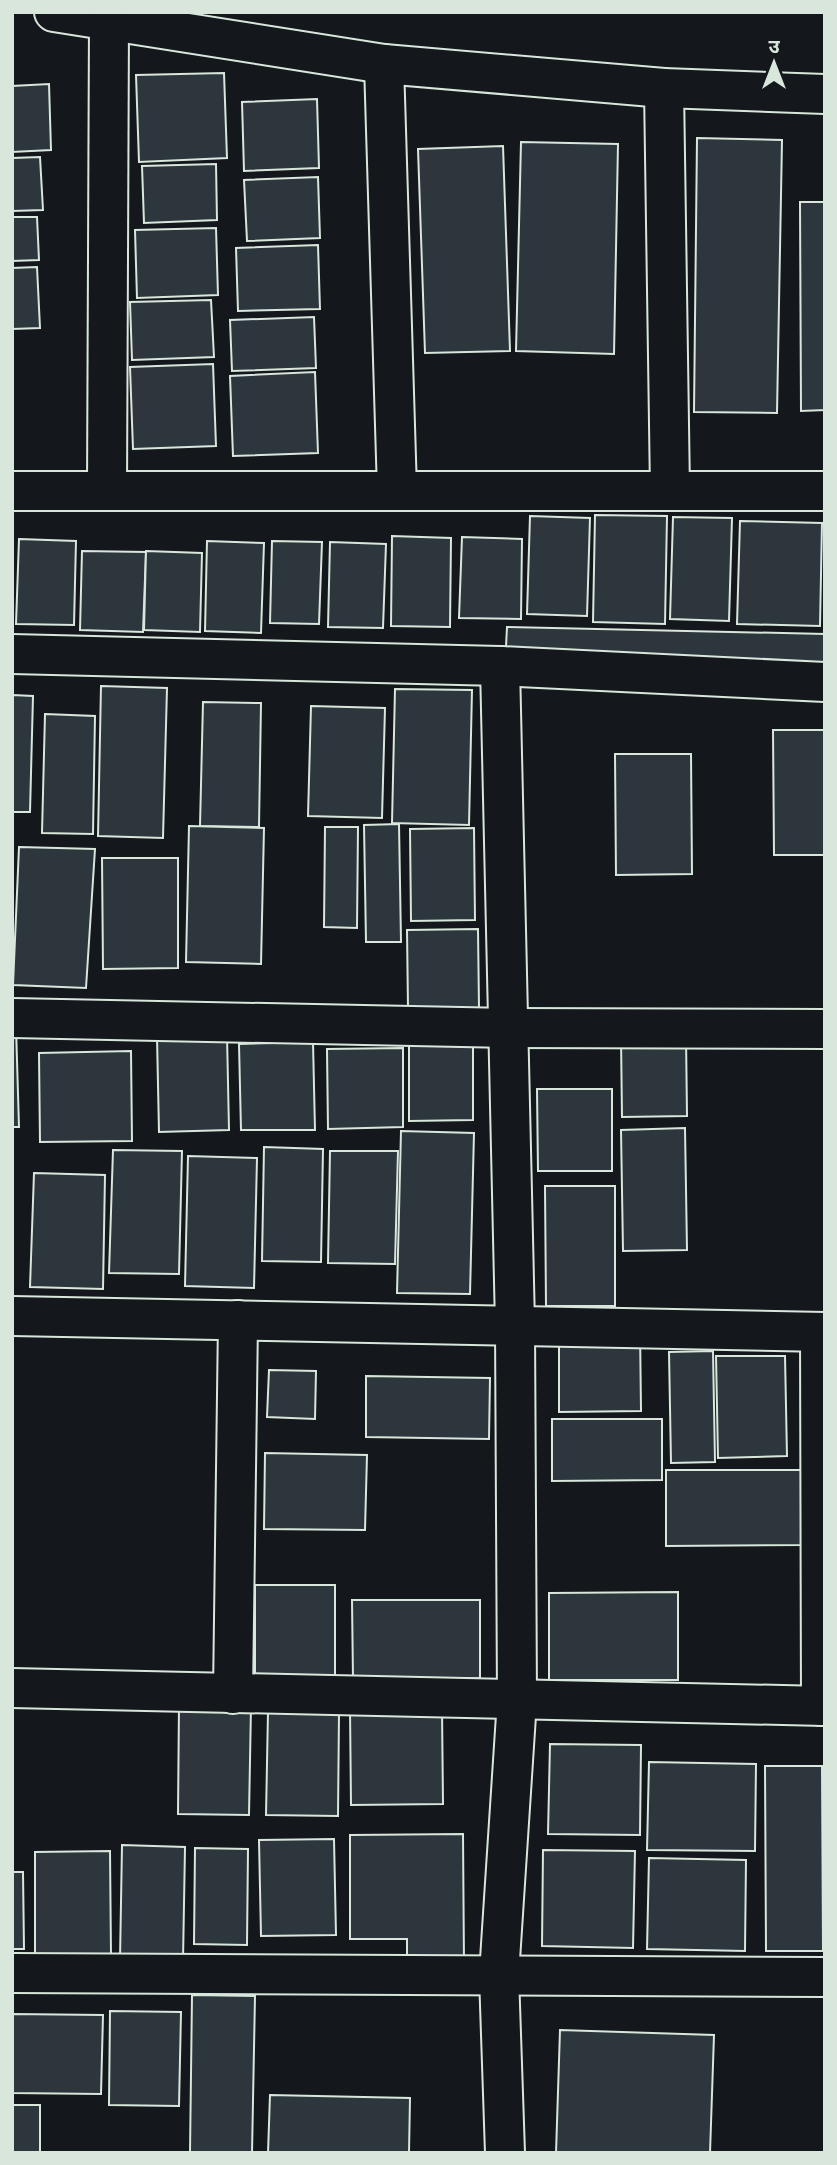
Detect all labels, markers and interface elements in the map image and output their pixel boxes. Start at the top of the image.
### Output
north arrow [739,28,809,98]
text: उ [768,31,780,60]

